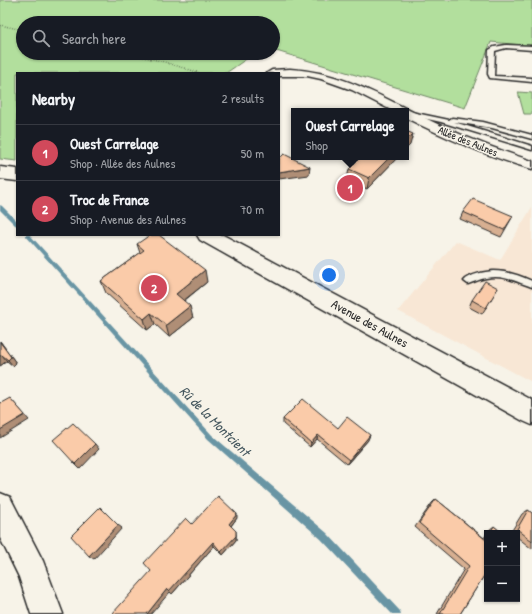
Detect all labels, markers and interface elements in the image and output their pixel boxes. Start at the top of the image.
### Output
search box [16,16,280,60]
icon: search [30,27,52,49]
text: Search here [62,28,126,49]
text: Nearby [32,87,75,110]
text: 2 results [222,89,264,107]
popup [291,108,409,160]
text: Ouest Carrelage [306,115,394,136]
street label: Allée des Aulnes [436,123,500,159]
text: Ouest Carrelage [70,133,159,154]
text: Shop [306,136,328,154]
text: 1 [43,144,47,162]
text: 50 m [241,144,264,162]
text: Shop · Allée des Aulnes [70,154,175,172]
pin: 1 [337,173,363,203]
text: Troc de France [70,189,149,210]
text: 2 [42,200,48,218]
text: 70 m [240,200,264,218]
text: Shop · Avenue des Aulnes [70,210,186,228]
your location [319,265,339,285]
pin: 2 [141,273,167,303]
street label: Avenue des Aulnes [328,294,412,352]
water label: Rû de la Montcient [176,381,256,462]
map controls [484,530,520,602]
button: + [484,530,520,566]
button: − [484,566,520,602]

